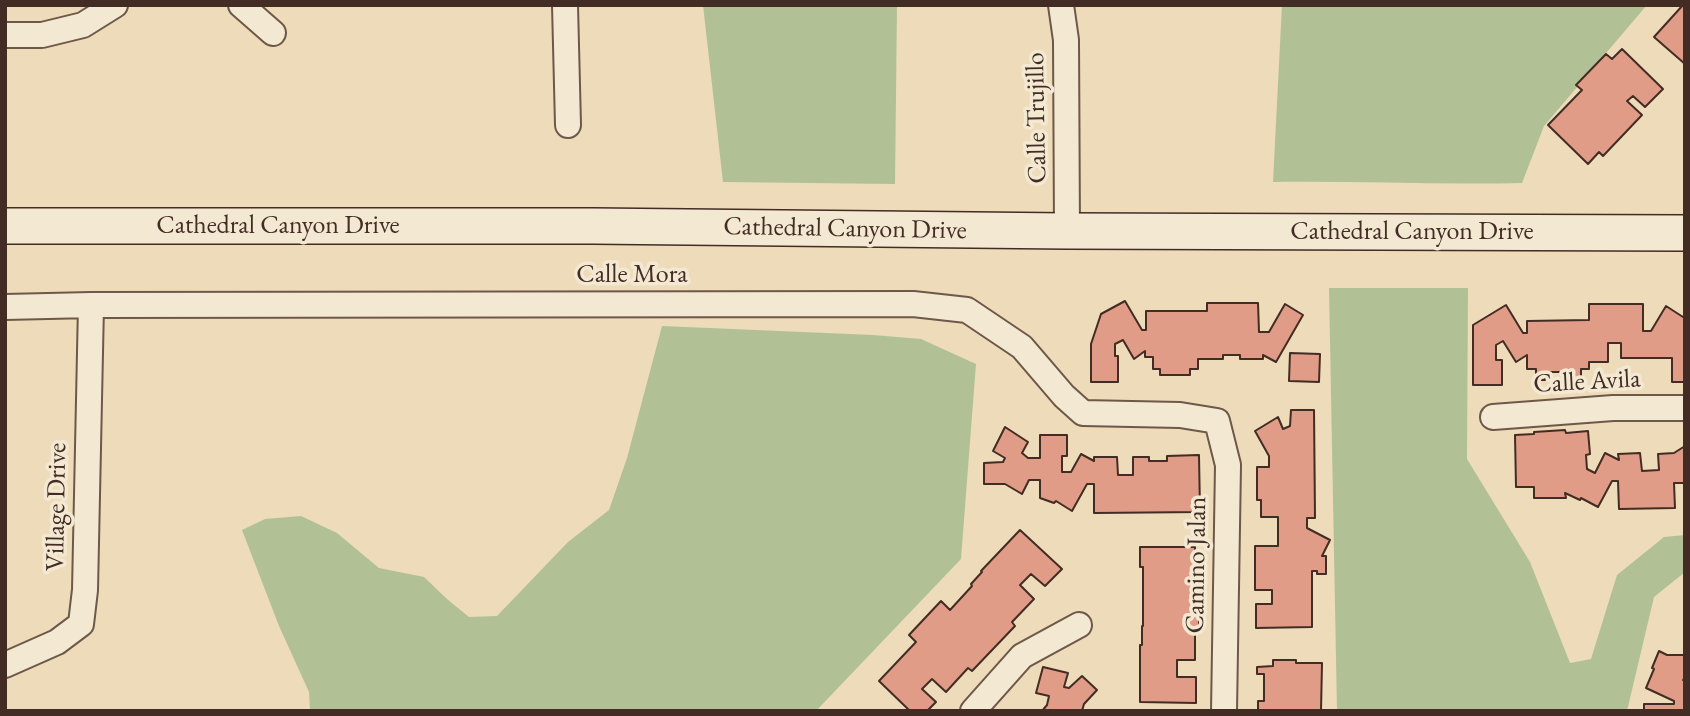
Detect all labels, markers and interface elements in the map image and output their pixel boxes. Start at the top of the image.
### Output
street label: Calle Trujillo [1020,52,1054,184]
street label: Cathedral Canyon Drive [156,210,400,242]
street label: Cathedral Canyon Drive [723,211,967,247]
street label: Cathedral Canyon Drive [1290,216,1534,248]
street label: Calle Mora [576,259,688,291]
street label: Calle Avila [1533,364,1641,400]
street label: Village Drive [40,443,74,571]
street label: Camino Jalan [1180,496,1214,634]

